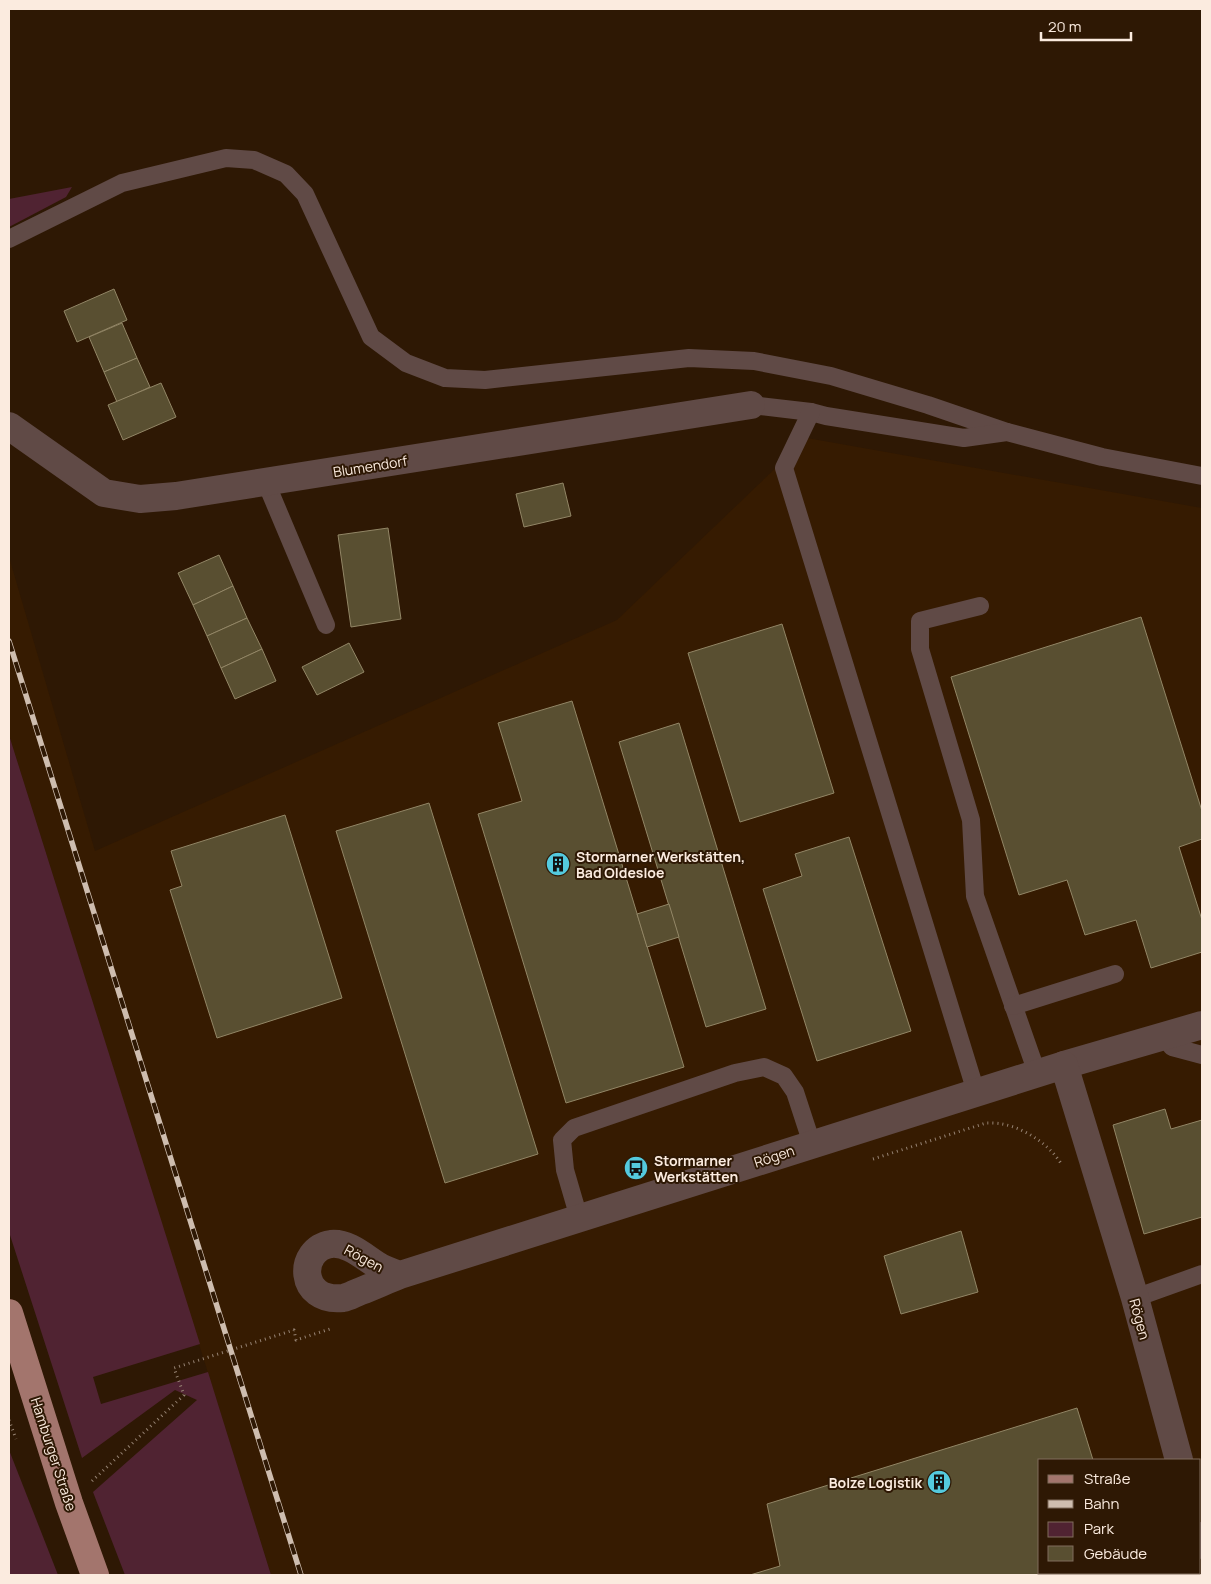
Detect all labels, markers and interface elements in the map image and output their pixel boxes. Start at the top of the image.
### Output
scale bar [1041,10,1131,42]
text: 20 m [1048,16,1081,37]
street label: Blumendorf [332,451,408,481]
place label: Stormarner Werkstätten, Bad Oldesloe [576,847,745,882]
building icon: Stormarner Werkstätten, Bad Oldesloe [545,851,571,877]
street label: Rögen [751,1141,797,1171]
place label: Stormarner Werkstätten [654,1151,738,1186]
bus stop icon: Stormarner Werkstätten [623,1155,649,1181]
street label: Rögen [341,1240,387,1276]
street label: Rögen [1125,1296,1155,1342]
street label: Hamburger Straße [27,1395,81,1513]
legend [1038,1459,1201,1574]
text: Straße [1084,1468,1131,1489]
building icon: Bolze Logistik [926,1469,952,1495]
place label: Bolze Logistik [829,1473,922,1492]
text: Bahn [1084,1493,1119,1514]
text: Park [1084,1518,1114,1539]
text: Gebäude [1084,1543,1147,1564]

